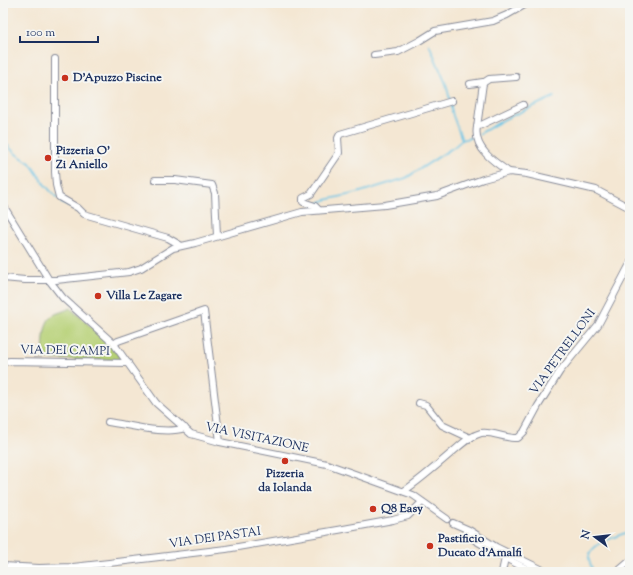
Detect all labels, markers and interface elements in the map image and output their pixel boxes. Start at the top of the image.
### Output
scale bar [20,18,98,44]
text: 100 m [26,24,55,42]
place label: D'Apuzzo Piscine [72,69,162,87]
marker: D'Apuzzo Piscine [60,73,70,83]
place label: Pizzeria O' Zi Aniello [55,142,110,174]
marker: Pizzeria O' Zi Aniello [43,153,53,163]
place label: Villa Le Zagare [105,287,182,305]
marker: Villa Le Zagare [93,291,103,301]
street label: VIA PETRELLONI [526,305,600,399]
street label: VIA DEI CAMPI [20,341,110,361]
street label: VIA VISITAZIONE [204,418,311,458]
marker: Pizzeria da Iolanda [280,456,290,466]
place label: Pizzeria da Iolanda [258,465,312,497]
place label: Q8 Easy [381,500,423,518]
marker: Q8 Easy [368,504,378,514]
north arrow [575,517,615,557]
street label: VIA DEI PASTAI [168,523,262,553]
text: N [577,528,595,542]
place label: Pastificio Ducato d'Amalfi [437,530,522,562]
marker: Pastificio Ducato d'Amalfi [425,541,435,551]

